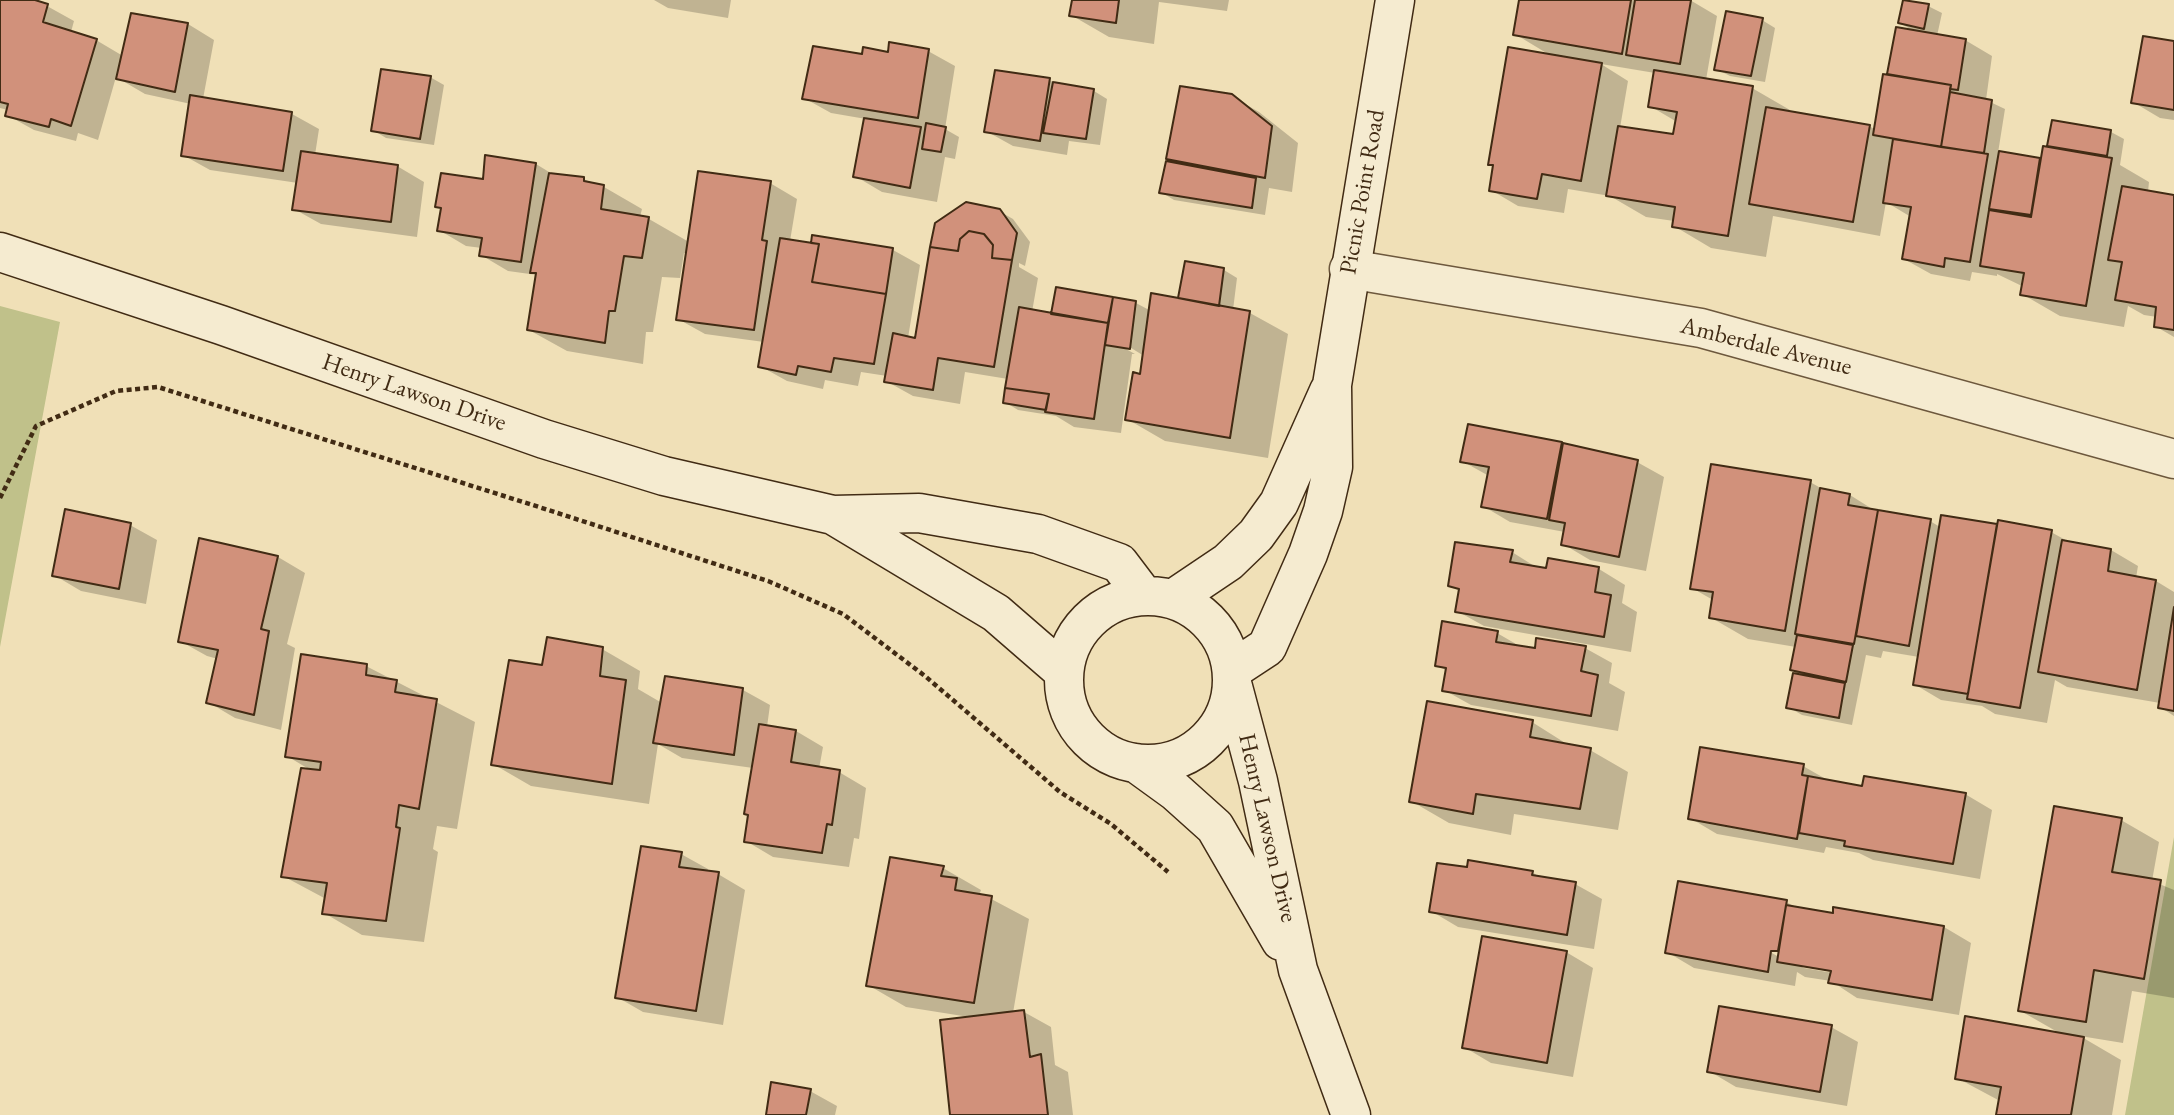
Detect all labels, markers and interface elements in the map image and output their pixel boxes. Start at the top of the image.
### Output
street label: Picnic Point Road [1334,107,1392,277]
street label: Amberdale Avenue [1677,312,1855,382]
street label: Henry Lawson Drive [318,348,510,438]
street label: Henry Lawson Drive [1231,731,1303,925]

